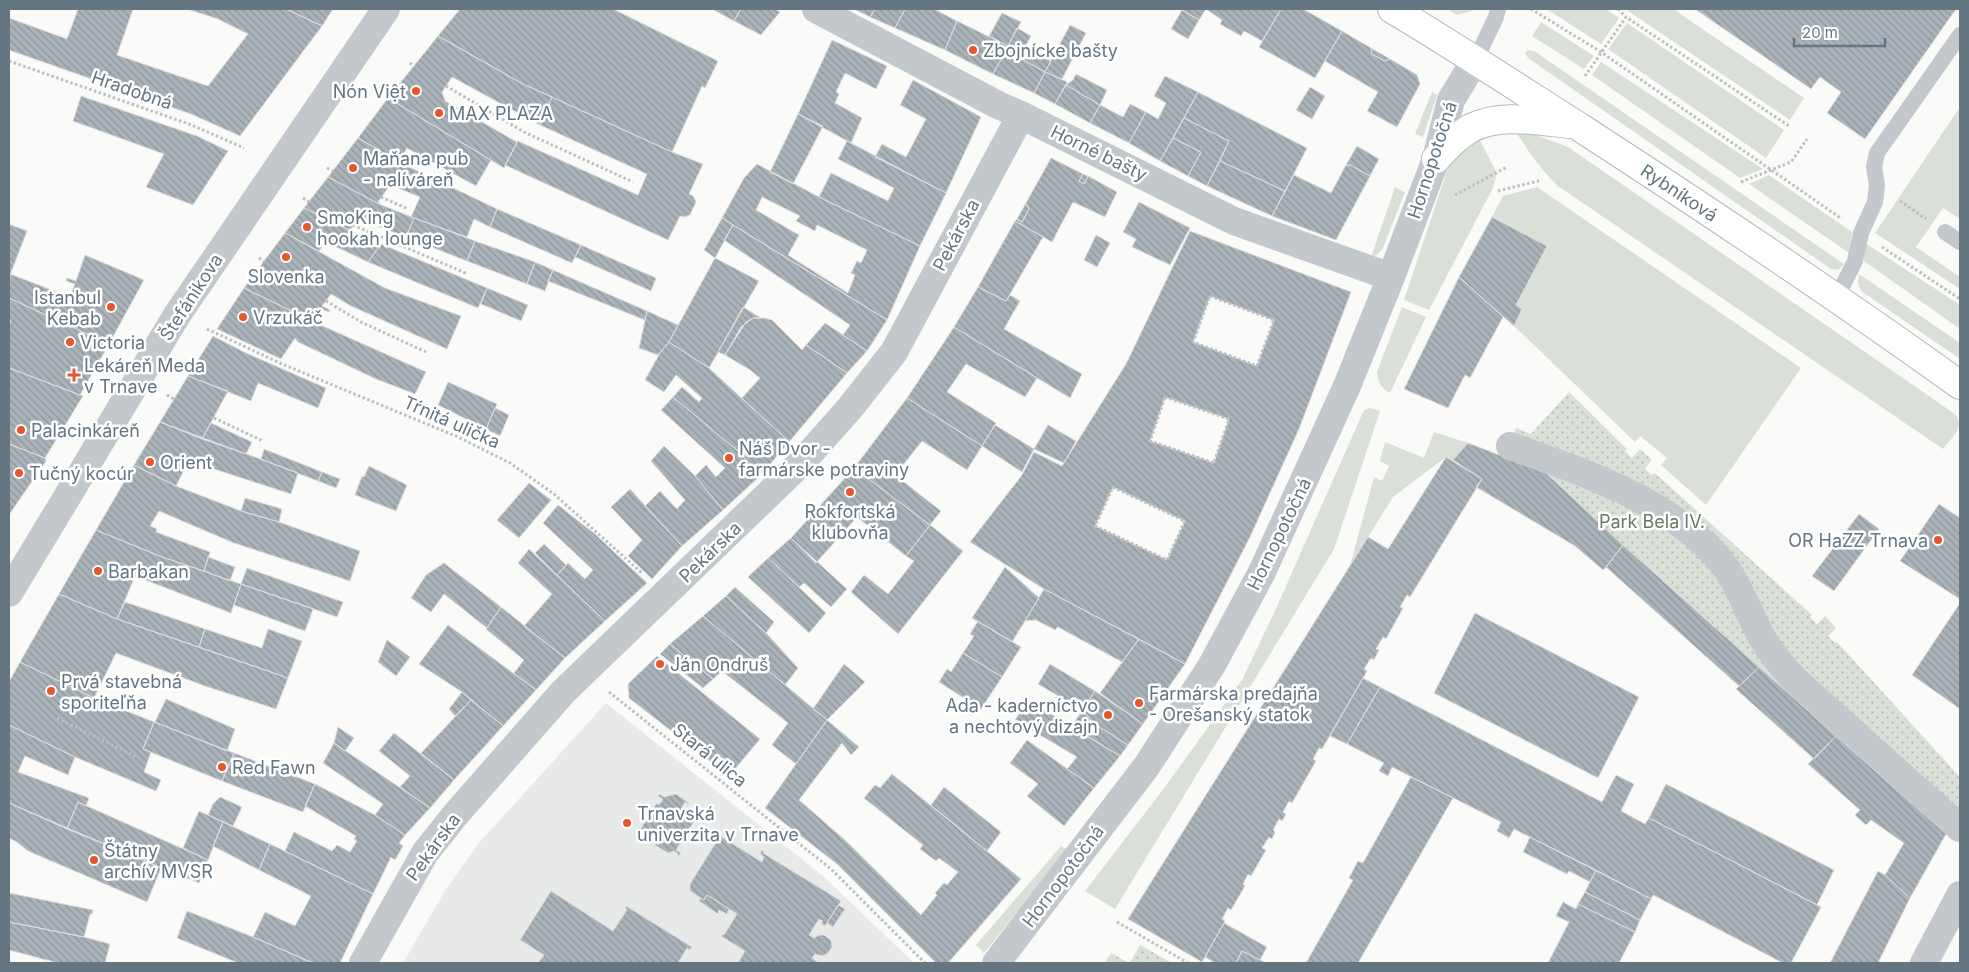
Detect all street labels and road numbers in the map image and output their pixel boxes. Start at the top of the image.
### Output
street label: Hradobná [89,66,175,114]
street label: Hornopotočná [1403,99,1461,221]
street label: Horné bašty [1047,121,1151,185]
street label: Rybníková [1637,159,1722,225]
street label: Pekárska [928,196,984,274]
street label: Štefánikova [154,249,227,344]
street label: Tŕnitá ulička [400,391,504,453]
street label: Hornopotočná [1243,475,1315,593]
street label: Pekárska [675,517,745,587]
street label: Stará ulica [669,719,751,791]
street label: Pekárska [402,809,464,885]
street label: Hornopotočná [1018,821,1108,931]

